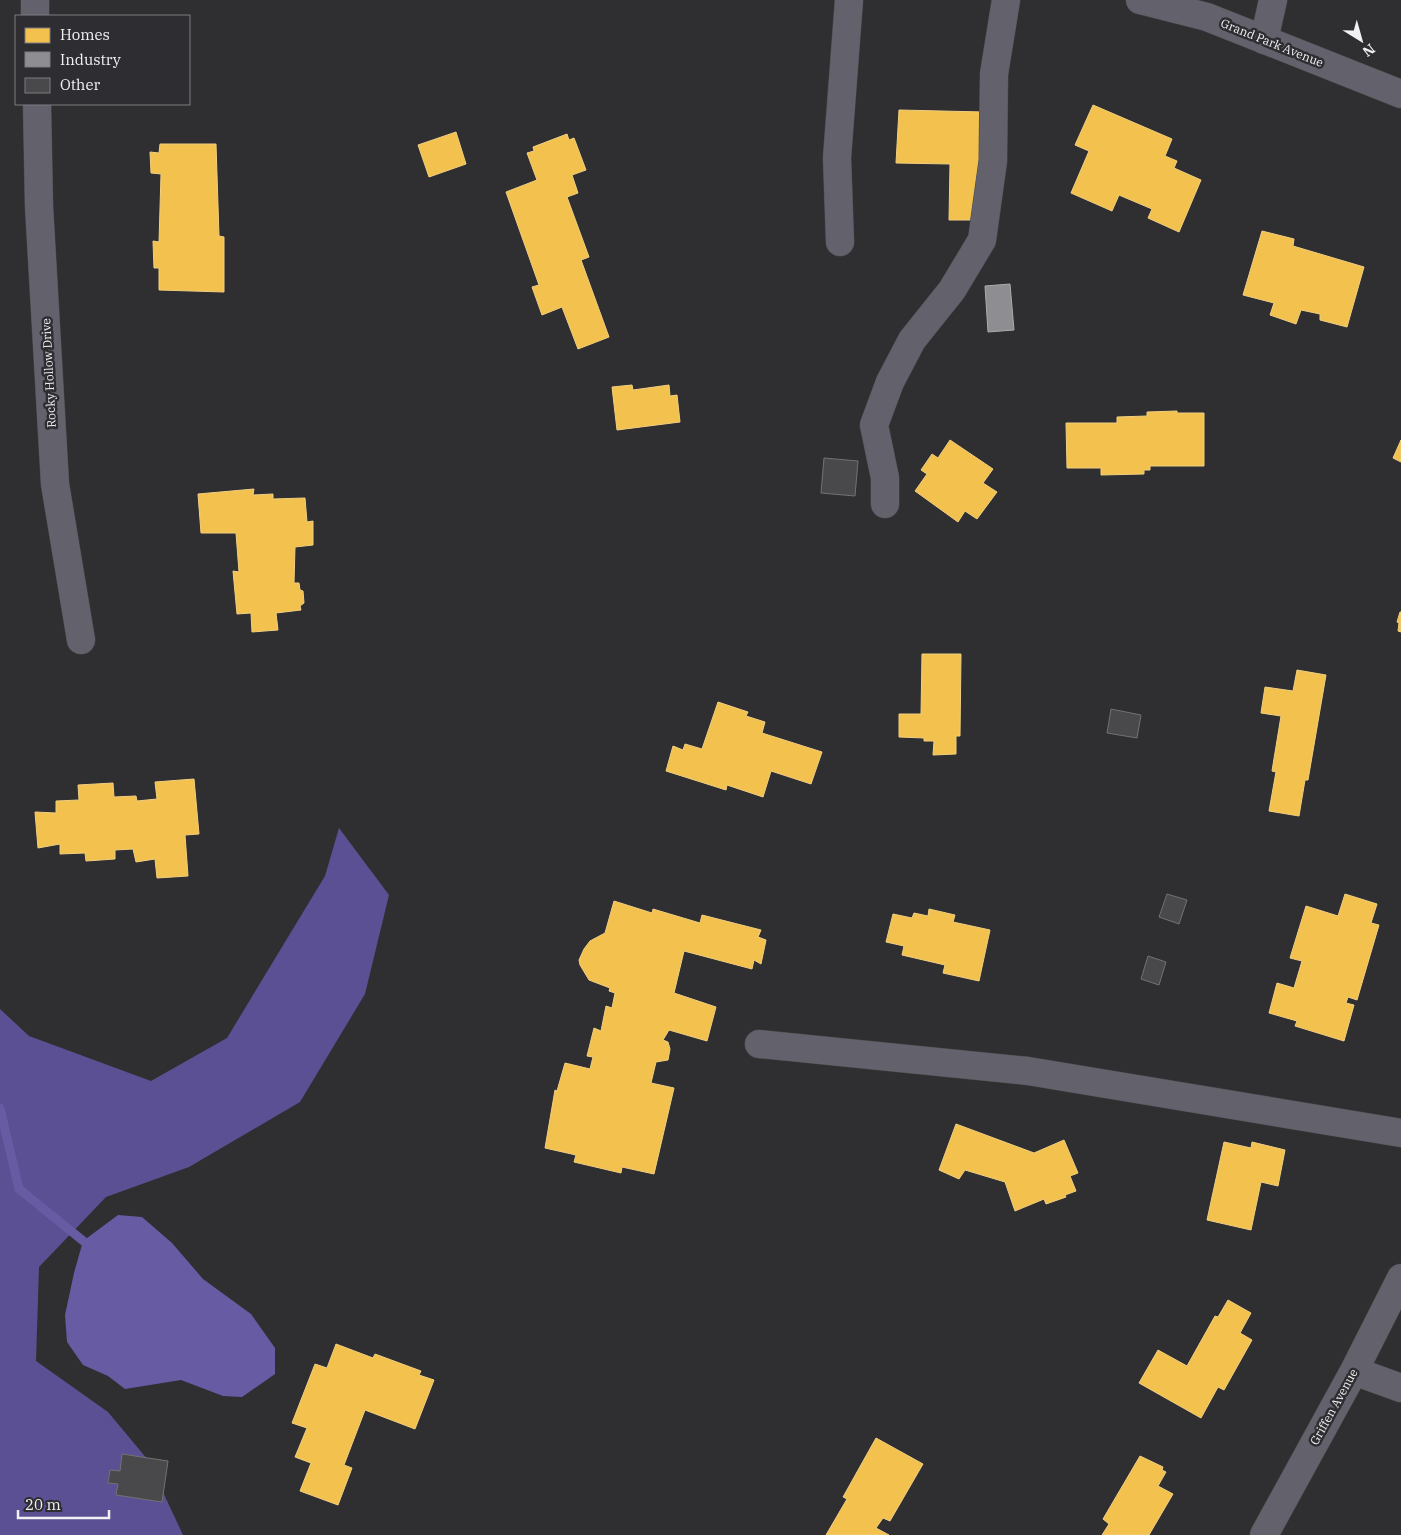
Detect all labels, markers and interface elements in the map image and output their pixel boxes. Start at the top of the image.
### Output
legend [15,15,190,105]
street label: Grand Park Avenue [1219,15,1326,70]
north arrow [1336,15,1386,65]
text: Homes [60,25,110,44]
text: N [1359,40,1379,61]
text: Industry [60,50,121,69]
text: Other [60,75,100,94]
street label: Rocky Hollow Drive [38,318,59,428]
street label: Griffen Avenue [1306,1366,1361,1448]
scale bar [18,1488,109,1520]
text: 20 m [25,1495,61,1514]

